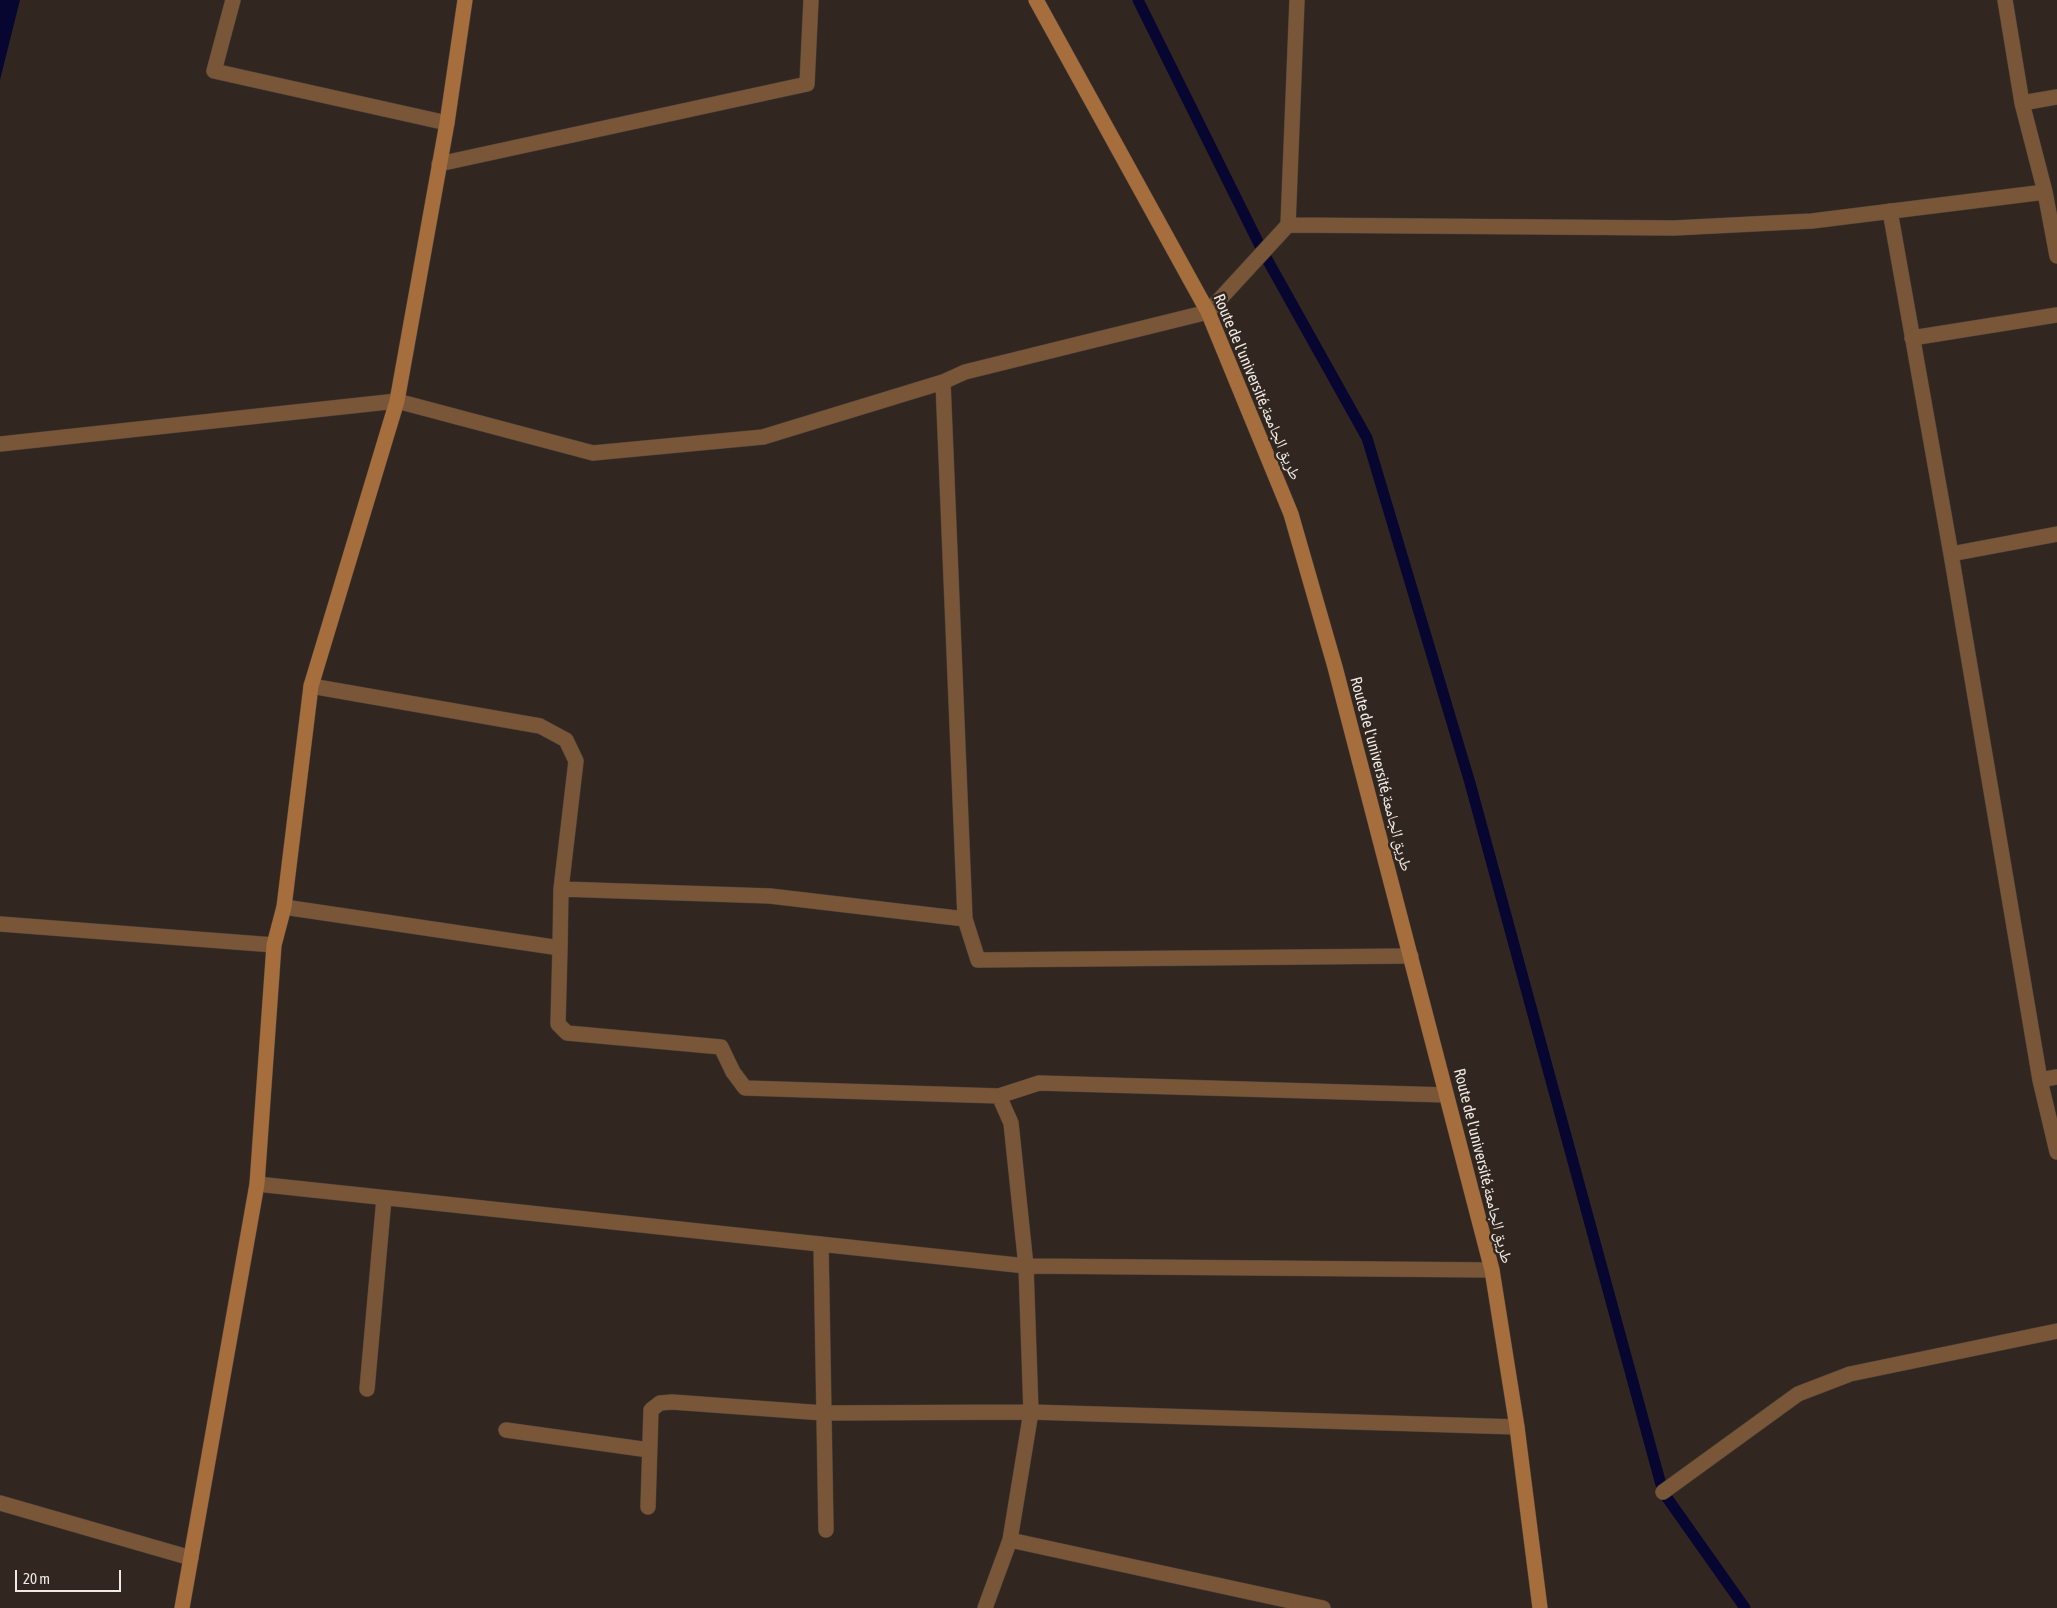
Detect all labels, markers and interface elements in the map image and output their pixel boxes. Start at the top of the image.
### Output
street label: Route de l'université,طريق الجامعة [1209,291,1305,483]
street label: Route de l'université,طريق الجامعة [1346,675,1416,873]
street label: Route de l'université,طريق الجامعة [1449,1066,1517,1266]
scale bar [18,1560,124,1592]
text: 20 m [23,1570,50,1587]

